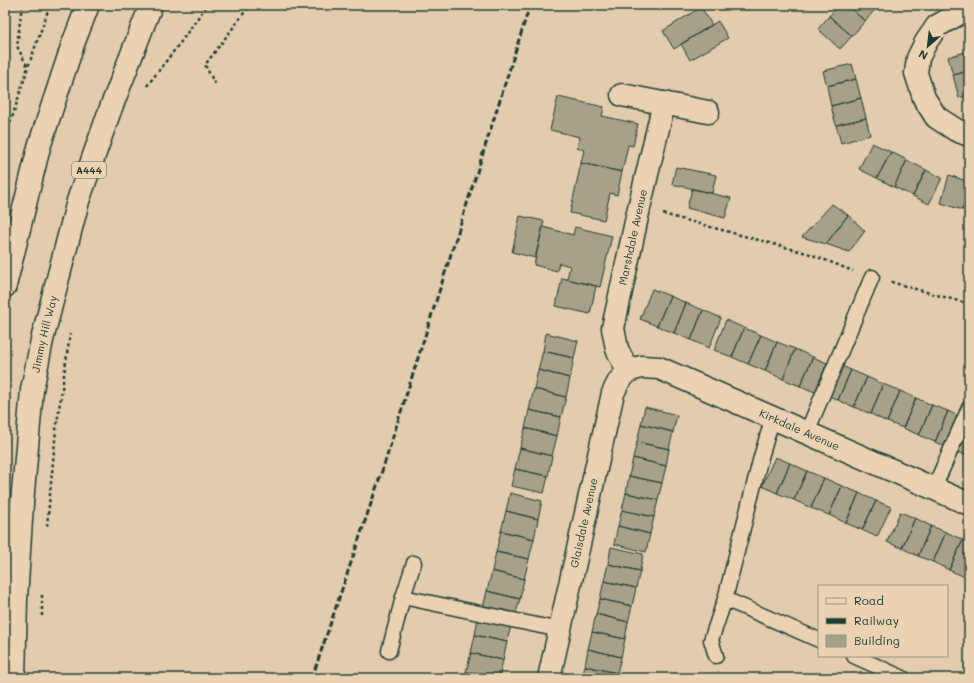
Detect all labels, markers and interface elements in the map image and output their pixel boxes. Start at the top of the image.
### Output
north arrow [908,26,948,66]
text: N [916,47,930,64]
road number: A444 [72,162,106,178]
street label: Marshdale Avenue [615,187,650,286]
street label: Jimmy Hill Way [28,293,60,374]
street label: Kirkdale Avenue [757,405,842,453]
street label: Glaisdale Avenue [566,476,601,569]
legend [818,585,948,657]
text: Road [854,592,884,608]
text: Railway [854,612,899,628]
text: Building [854,632,900,648]

